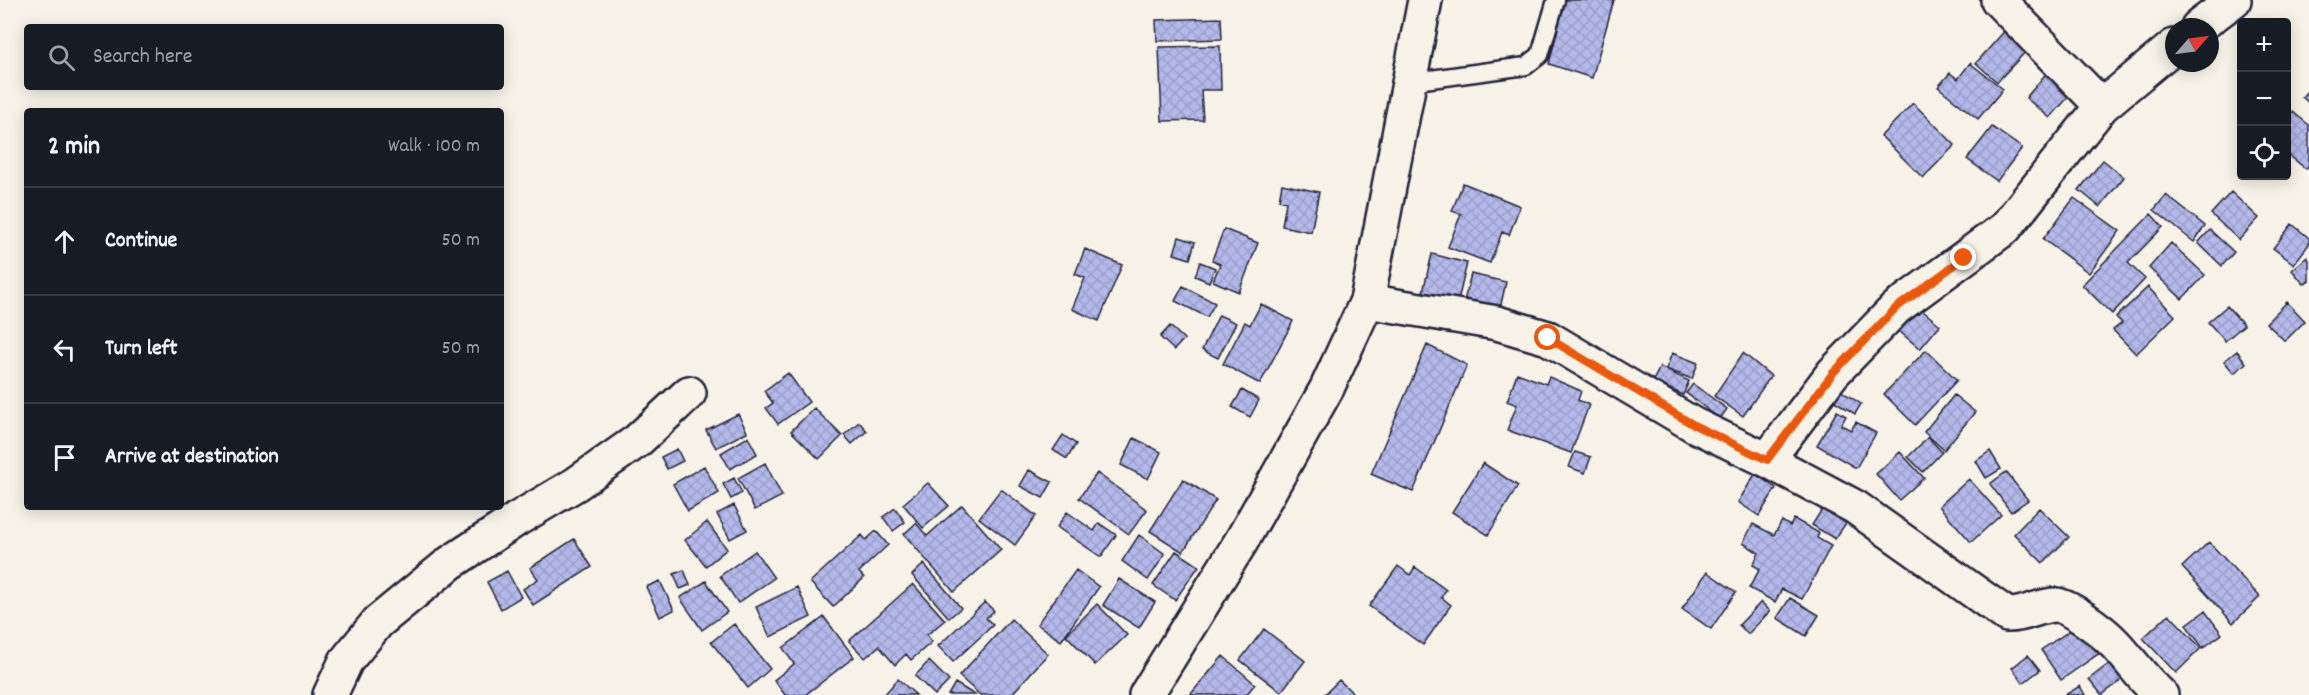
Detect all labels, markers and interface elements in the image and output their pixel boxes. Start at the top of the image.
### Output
north arrow [2165,18,2219,72]
map controls [2237,18,2291,180]
button: + [2237,18,2291,72]
search box [24,24,504,90]
icon: search [45,41,78,74]
text: Search here [93,42,192,73]
button: − [2237,72,2291,126]
button: locate [2237,126,2291,180]
text: 2 min [48,129,100,166]
text: Walk · 100 m [388,133,480,161]
icon: ahead [48,225,81,258]
text: Continue [105,226,177,257]
text: 50 m [442,227,480,255]
route end [1950,244,1976,270]
route start [1534,324,1560,350]
icon: left [48,333,81,366]
text: Turn left [105,334,177,365]
text: 50 m [442,335,480,363]
icon: arrive [48,441,81,474]
text: Arrive at destination [105,442,279,473]

